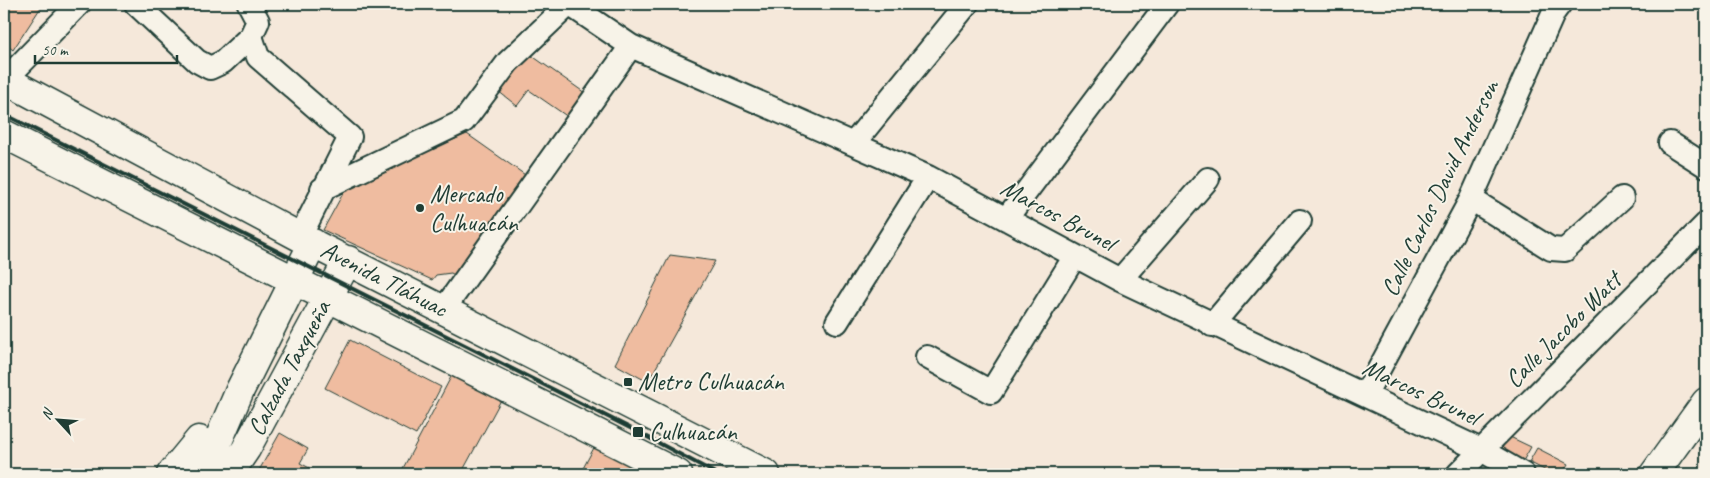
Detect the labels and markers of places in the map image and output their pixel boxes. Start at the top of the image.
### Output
place label: Mercado Culhuacán [430,178,518,239]
marker: Mercado Culhuacán [414,202,426,214]
place label: Metro Culhuacán [638,366,784,398]
marker: Metro Culhuacán [622,376,634,388]
place label: Culhuacán [649,416,737,448]
marker: Culhuacán [631,425,645,439]

